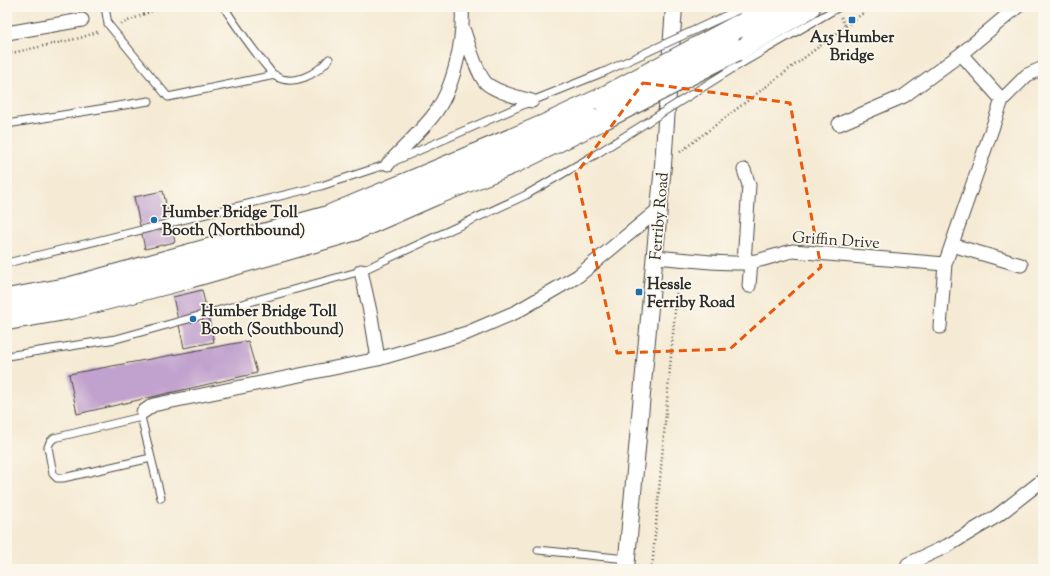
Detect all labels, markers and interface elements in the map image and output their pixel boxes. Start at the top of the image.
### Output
marker: A15 Humber Bridge [847,15,857,25]
place label: A15 Humber Bridge [810,27,895,68]
street label: Ferriby Road [645,171,676,261]
place label: Humber Bridge Toll Booth (Northbound) [162,202,305,243]
marker: Humber Bridge Toll Booth (Northbound) [149,215,159,225]
street label: Griffin Drive [791,227,880,256]
place label: Hessle Ferriby Road [647,274,736,315]
marker: Hessle Ferriby Road [634,287,644,297]
place label: Humber Bridge Toll Booth (Southbound) [201,301,344,342]
marker: Humber Bridge Toll Booth (Southbound) [188,314,198,324]

